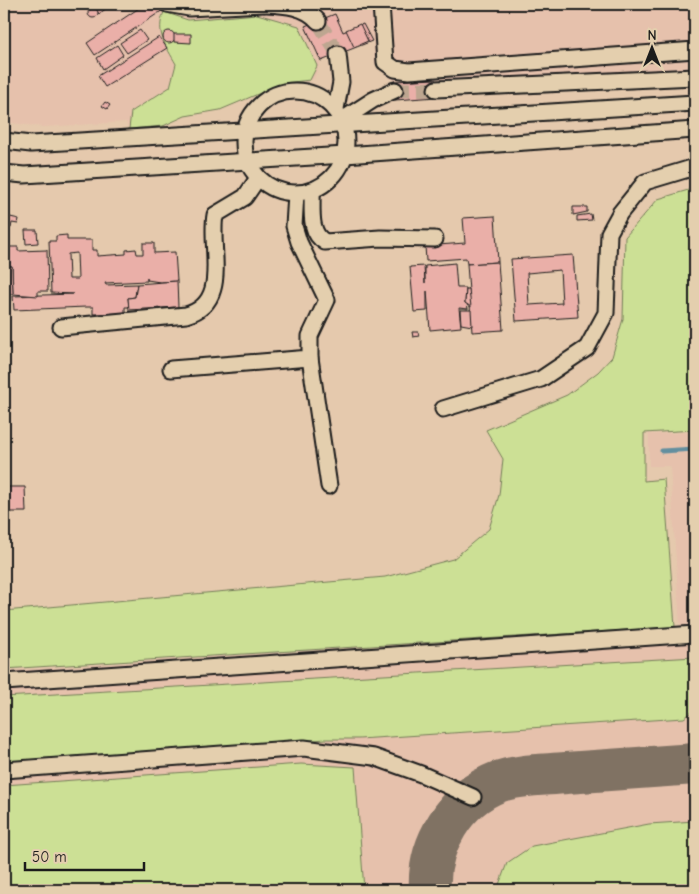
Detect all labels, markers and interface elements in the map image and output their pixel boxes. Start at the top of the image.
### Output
north arrow [626,22,676,72]
text: N [647,27,657,44]
scale bar [25,839,144,871]
text: 50 m [32,848,67,866]

